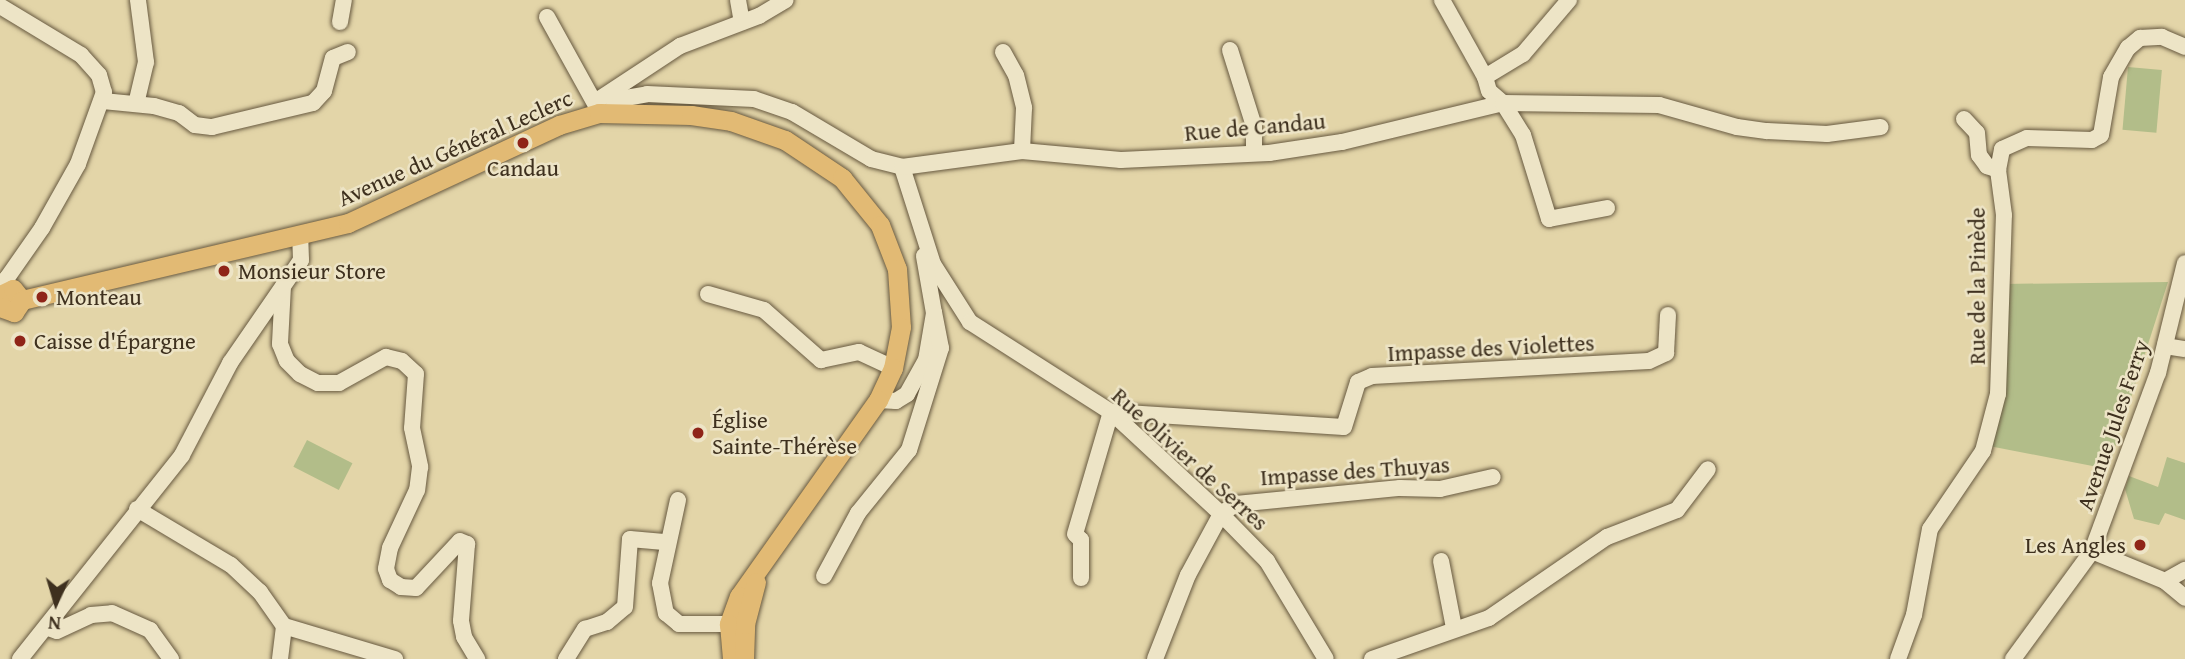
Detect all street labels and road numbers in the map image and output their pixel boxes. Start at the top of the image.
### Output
street label: Avenue du Général Leclerc [334,84,576,212]
street label: Rue de Candau [1183,107,1327,147]
street label: Rue de la Pinède [1963,207,1991,365]
street label: Impasse des Violettes [1387,329,1595,367]
street label: Avenue Jules Ferry [2071,336,2155,514]
street label: Rue Olivier de Serres [1106,382,1274,536]
street label: Impasse des Thuyas [1259,451,1451,491]

